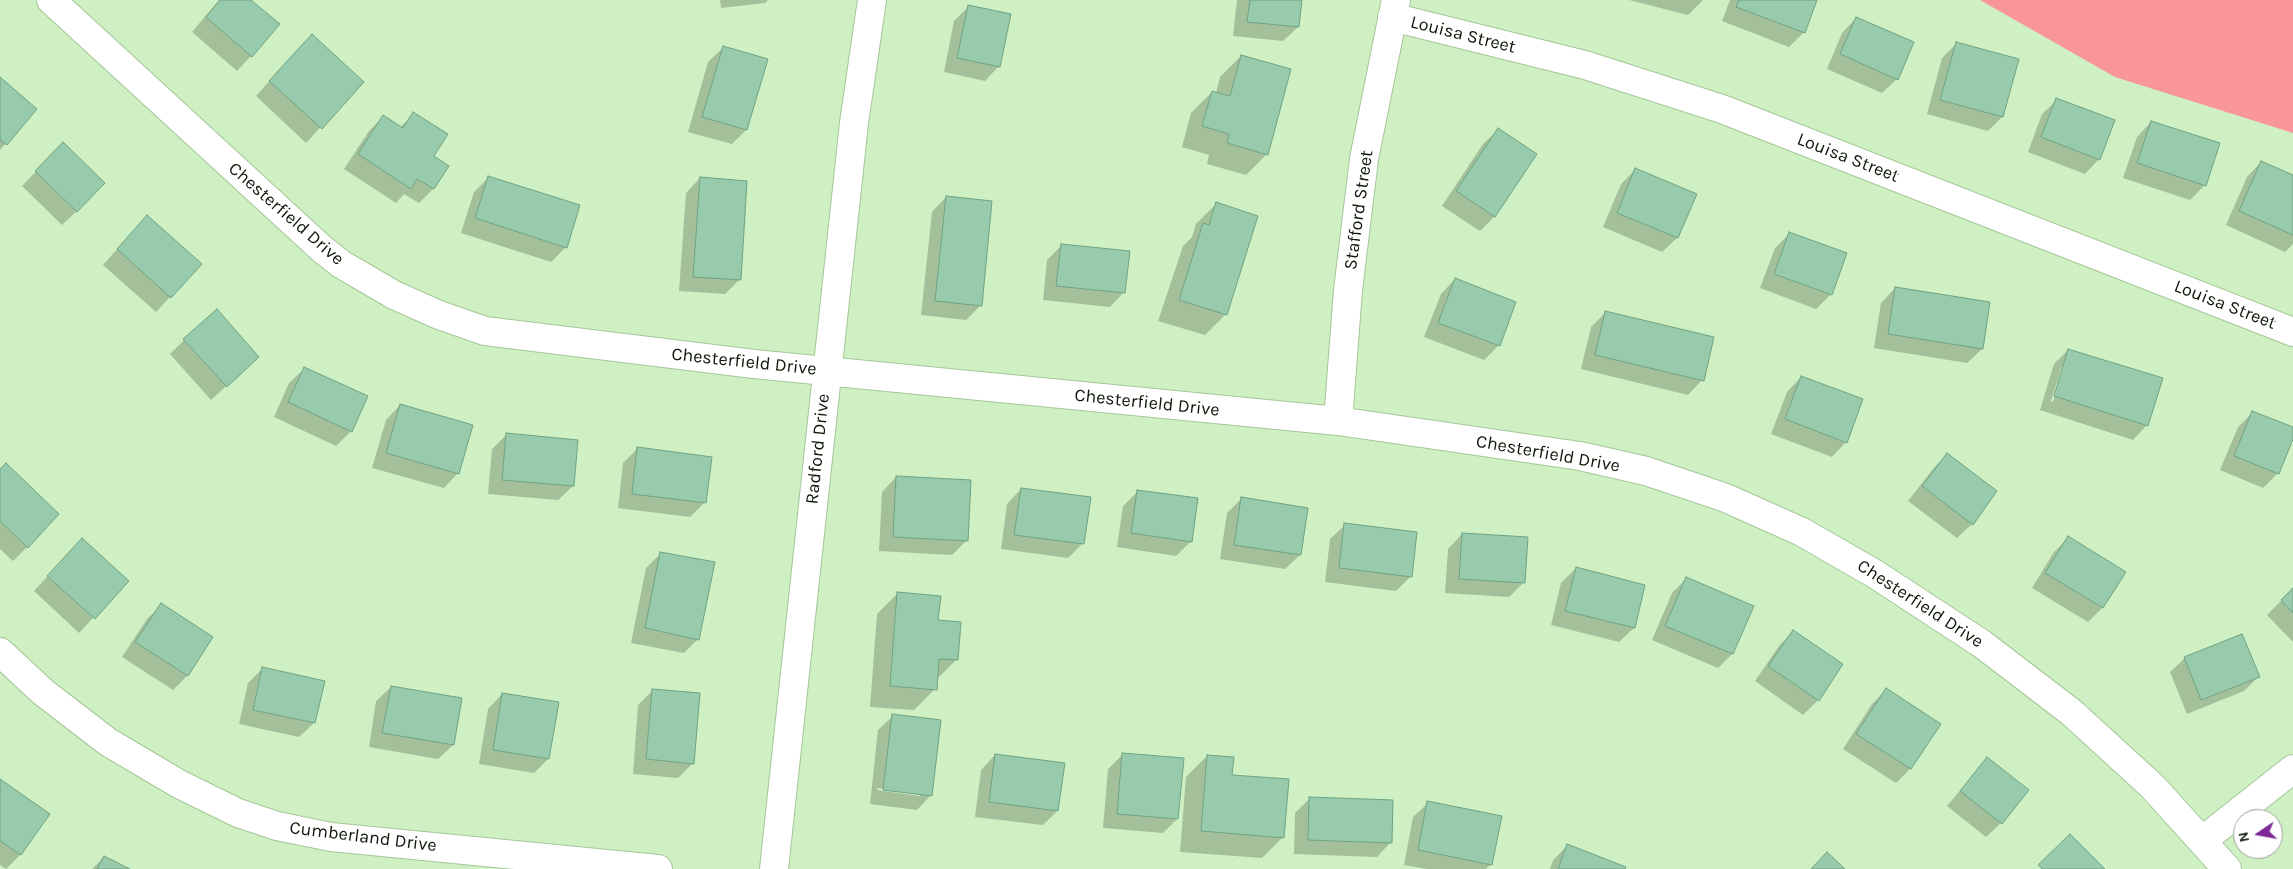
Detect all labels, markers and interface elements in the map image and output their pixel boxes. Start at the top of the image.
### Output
street label: Louisa Street [1408,12,1518,58]
street label: Louisa Street [1794,129,1902,187]
street label: Stafford Street [1340,149,1378,271]
street label: Chesterfield Drive [224,158,348,270]
street label: Louisa Street [2171,276,2279,334]
street label: Chesterfield Drive [670,344,818,380]
street label: Chesterfield Drive [1073,385,1221,421]
street label: Radford Drive [801,393,835,505]
street label: Chesterfield Drive [1474,431,1622,477]
street label: Chesterfield Drive [1853,555,1987,653]
north arrow [2233,809,2283,859]
street label: Cumberland Drive [288,817,438,857]
text: N [2234,830,2253,844]

